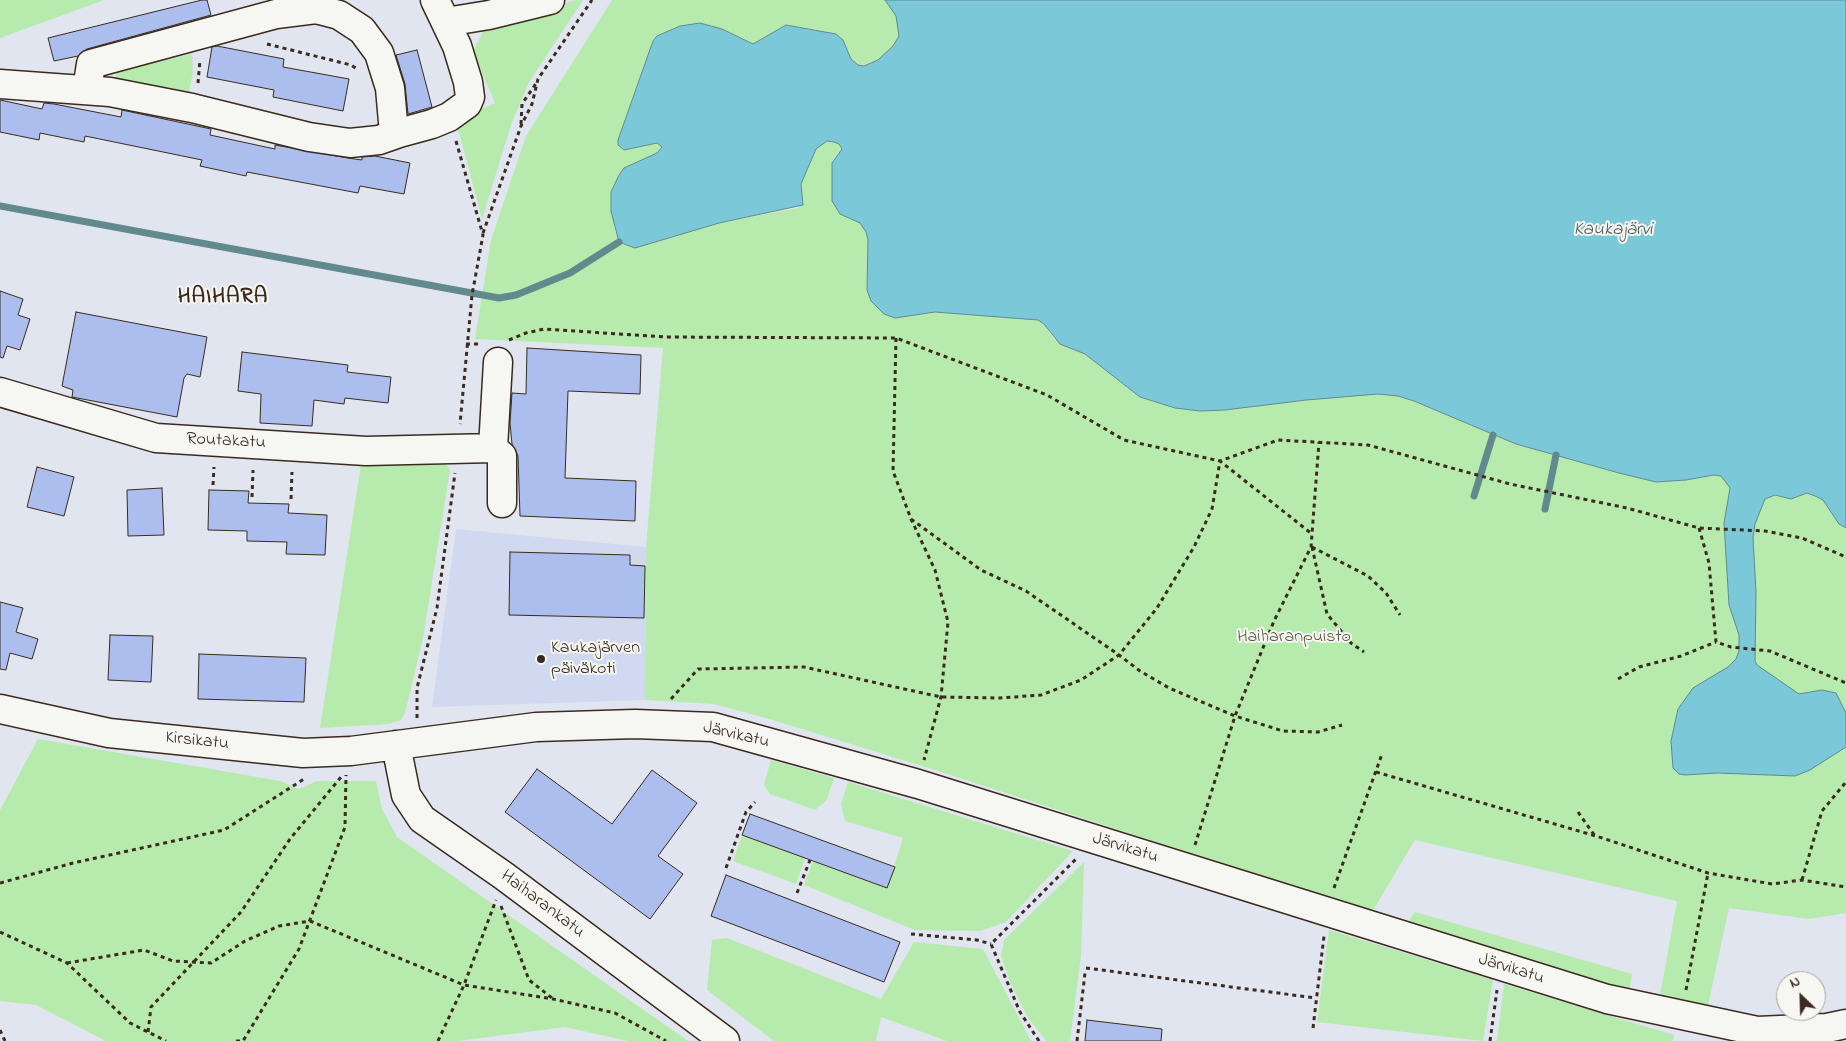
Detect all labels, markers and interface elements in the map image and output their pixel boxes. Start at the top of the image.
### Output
water label: Kaukajärvi [1574,220,1652,242]
district label: HAIHARA [177,285,269,311]
street label: Routakatu [186,429,266,455]
park label: Haiharanpuisto [1237,627,1351,649]
place label: Kaukajärven päiväkoti [551,638,640,681]
marker: Kaukajärven päiväkoti [535,653,547,665]
street label: Järvikatu [701,718,771,754]
street label: Kirsikatu [164,728,230,756]
street label: Järvikatu [1090,829,1160,869]
street label: Haiharankatu [496,866,588,944]
street label: Järvikatu [1476,950,1546,990]
north arrow [1776,971,1826,1021]
text: N [1787,971,1804,994]

